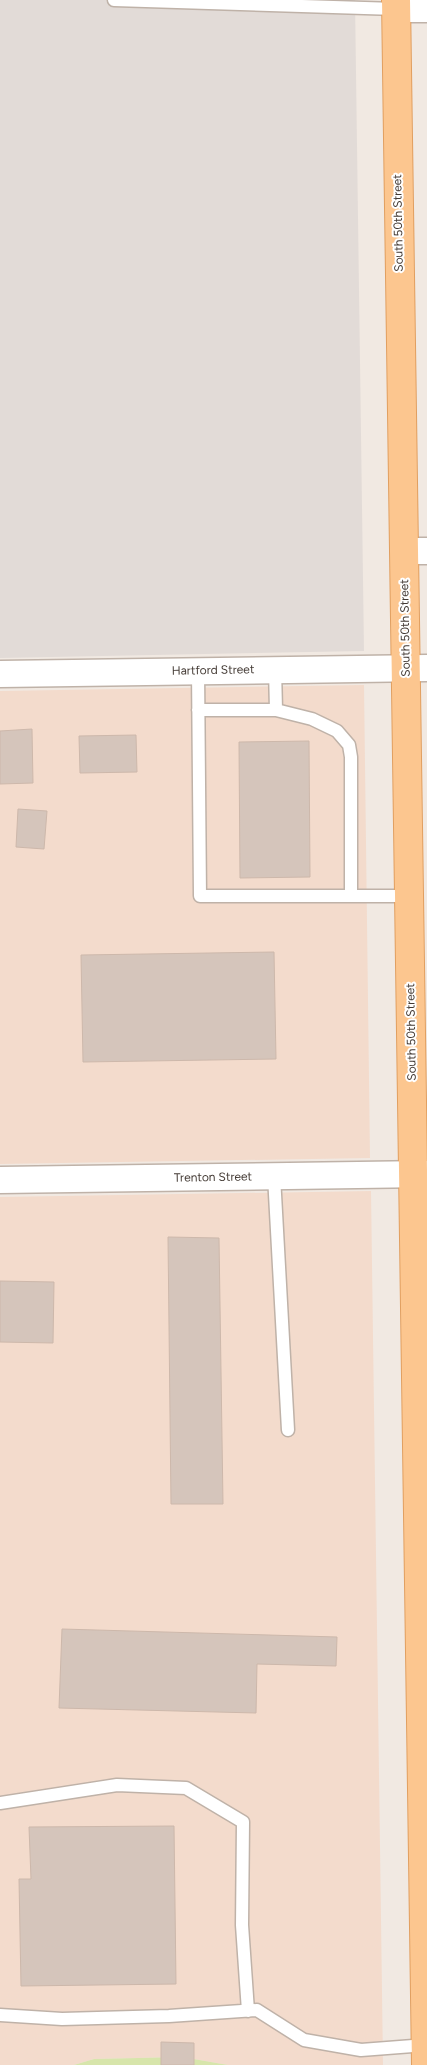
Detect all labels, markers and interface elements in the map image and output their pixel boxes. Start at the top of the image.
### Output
street label: South 50th Street [390,174,406,272]
street label: South 50th Street [397,579,413,677]
street label: Hartford Street [172,662,255,678]
street label: South 50th Street [403,983,419,1081]
street label: Trenton Street [174,1169,253,1185]

